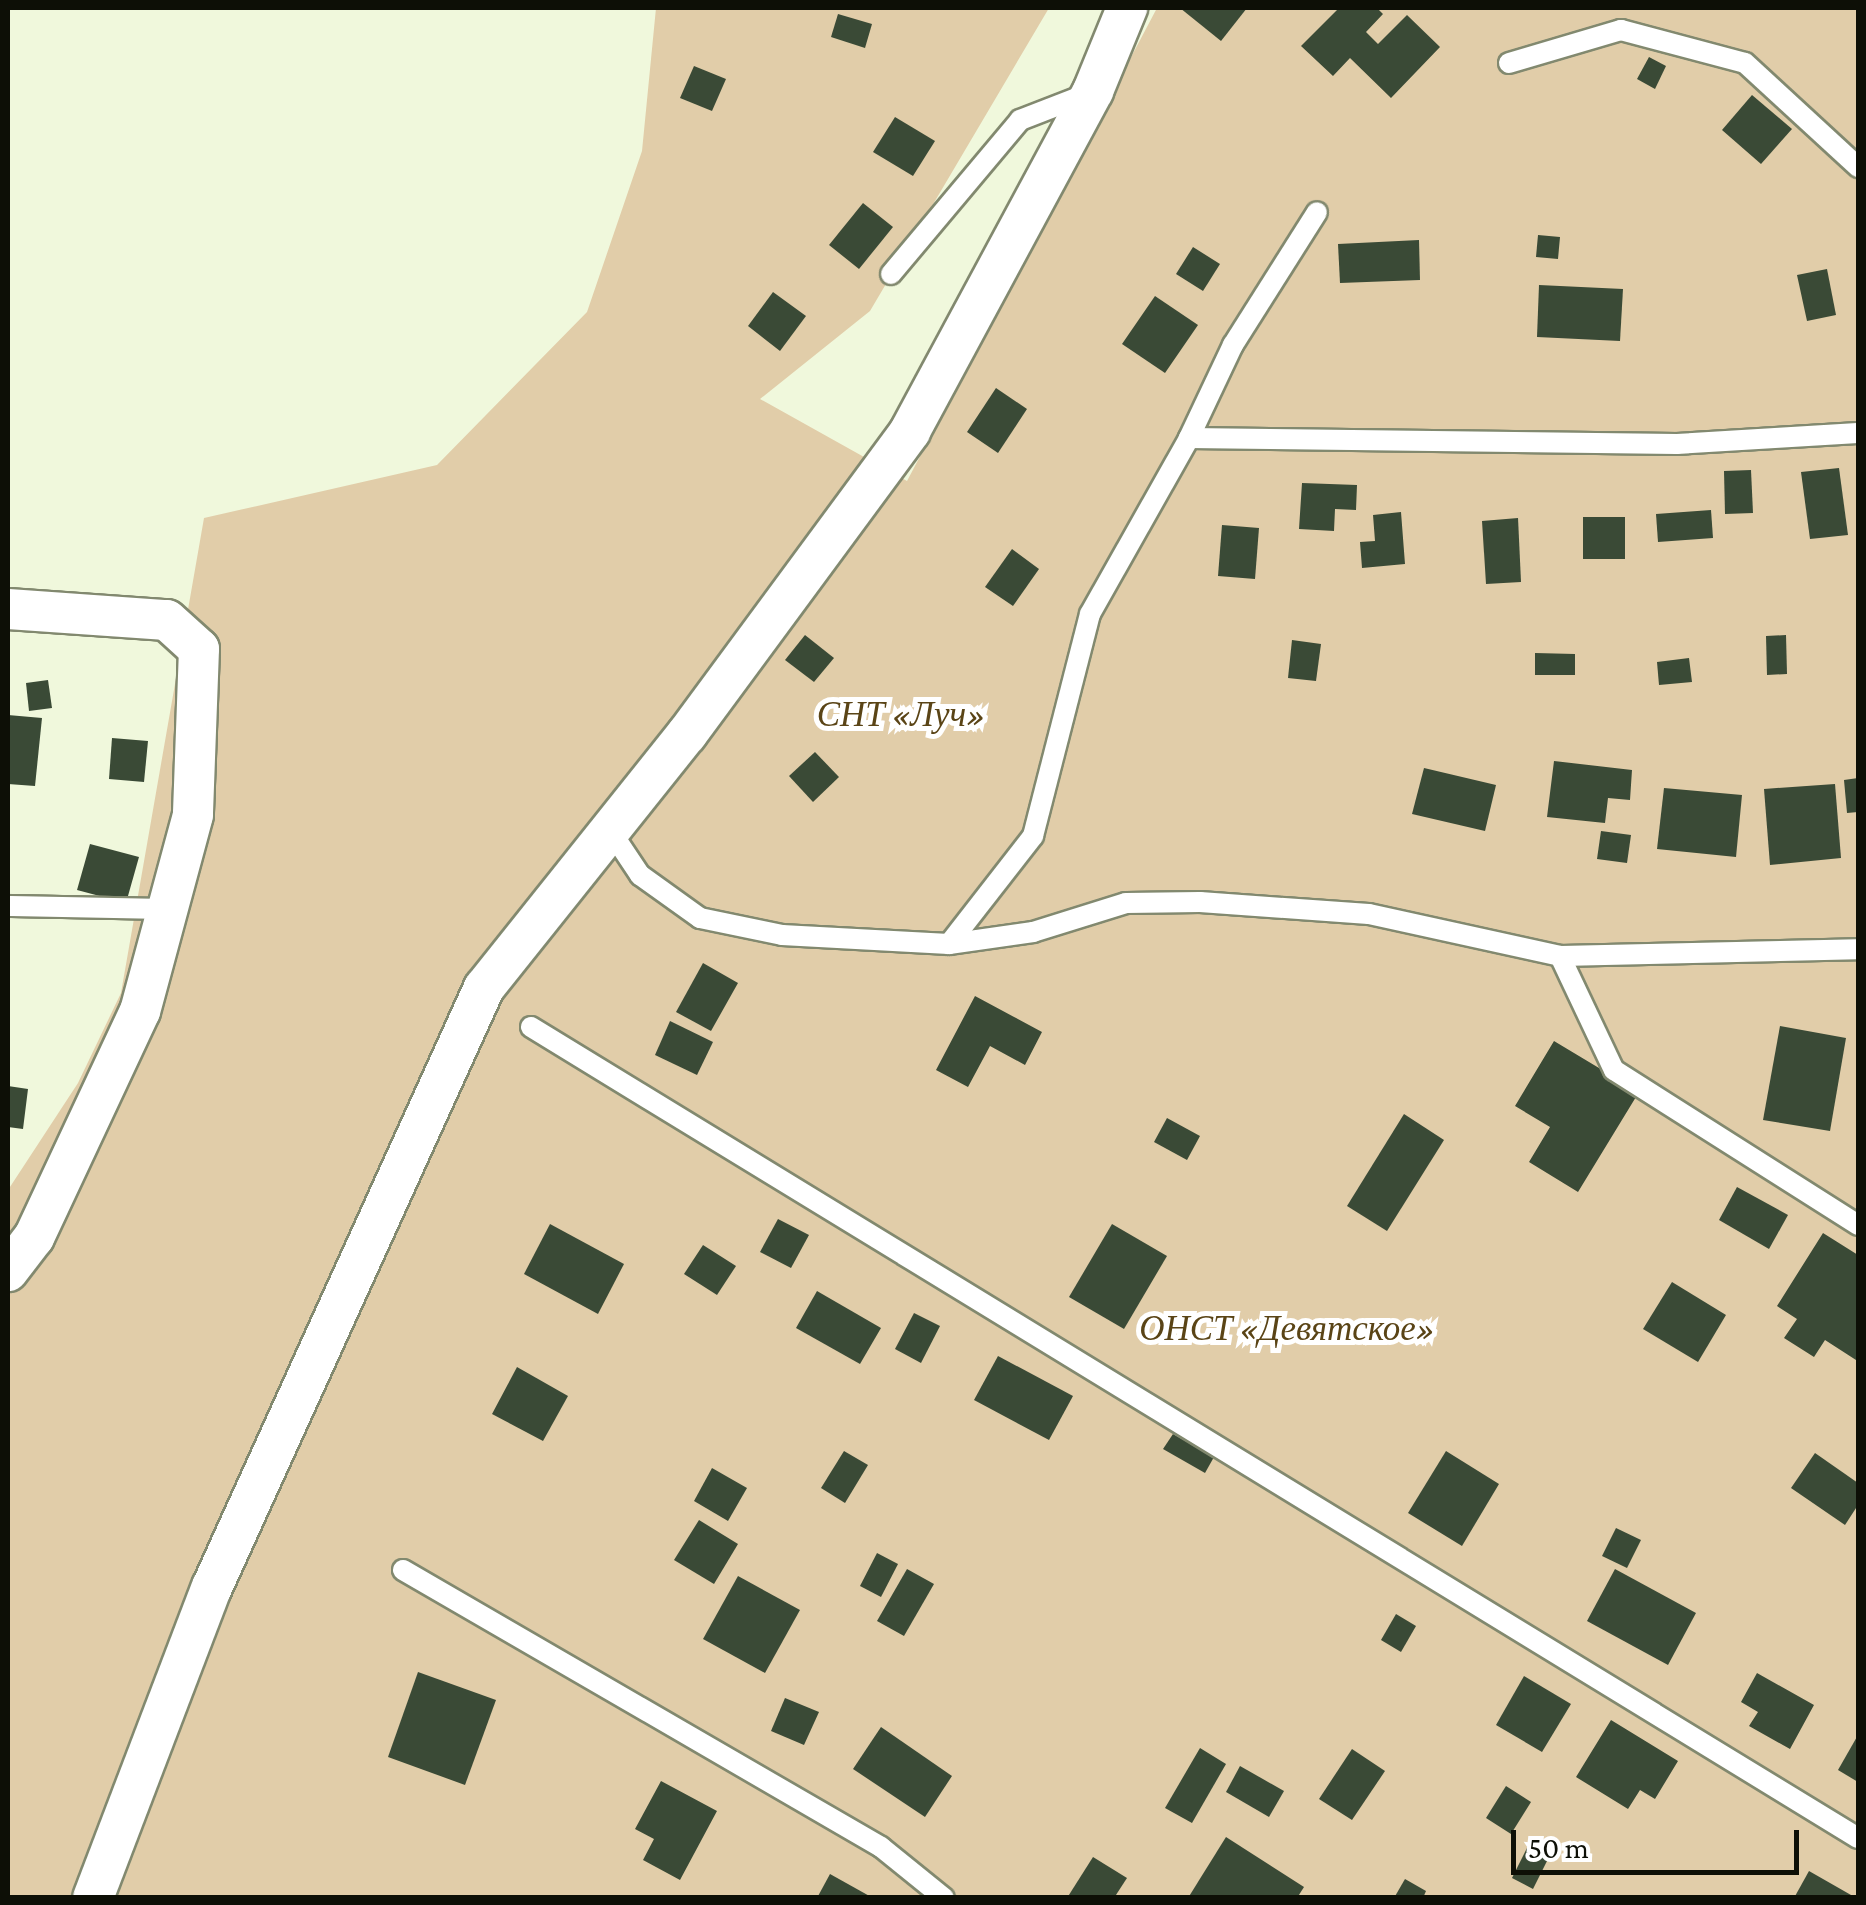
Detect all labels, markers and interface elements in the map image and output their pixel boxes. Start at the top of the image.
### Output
park label: СНТ «Луч» [817,694,985,736]
park label: ОНСТ «Девятское» [1139,1308,1435,1350]
scale bar [1516,1810,1804,1872]
text: 50 m [1528,1831,1589,1864]

